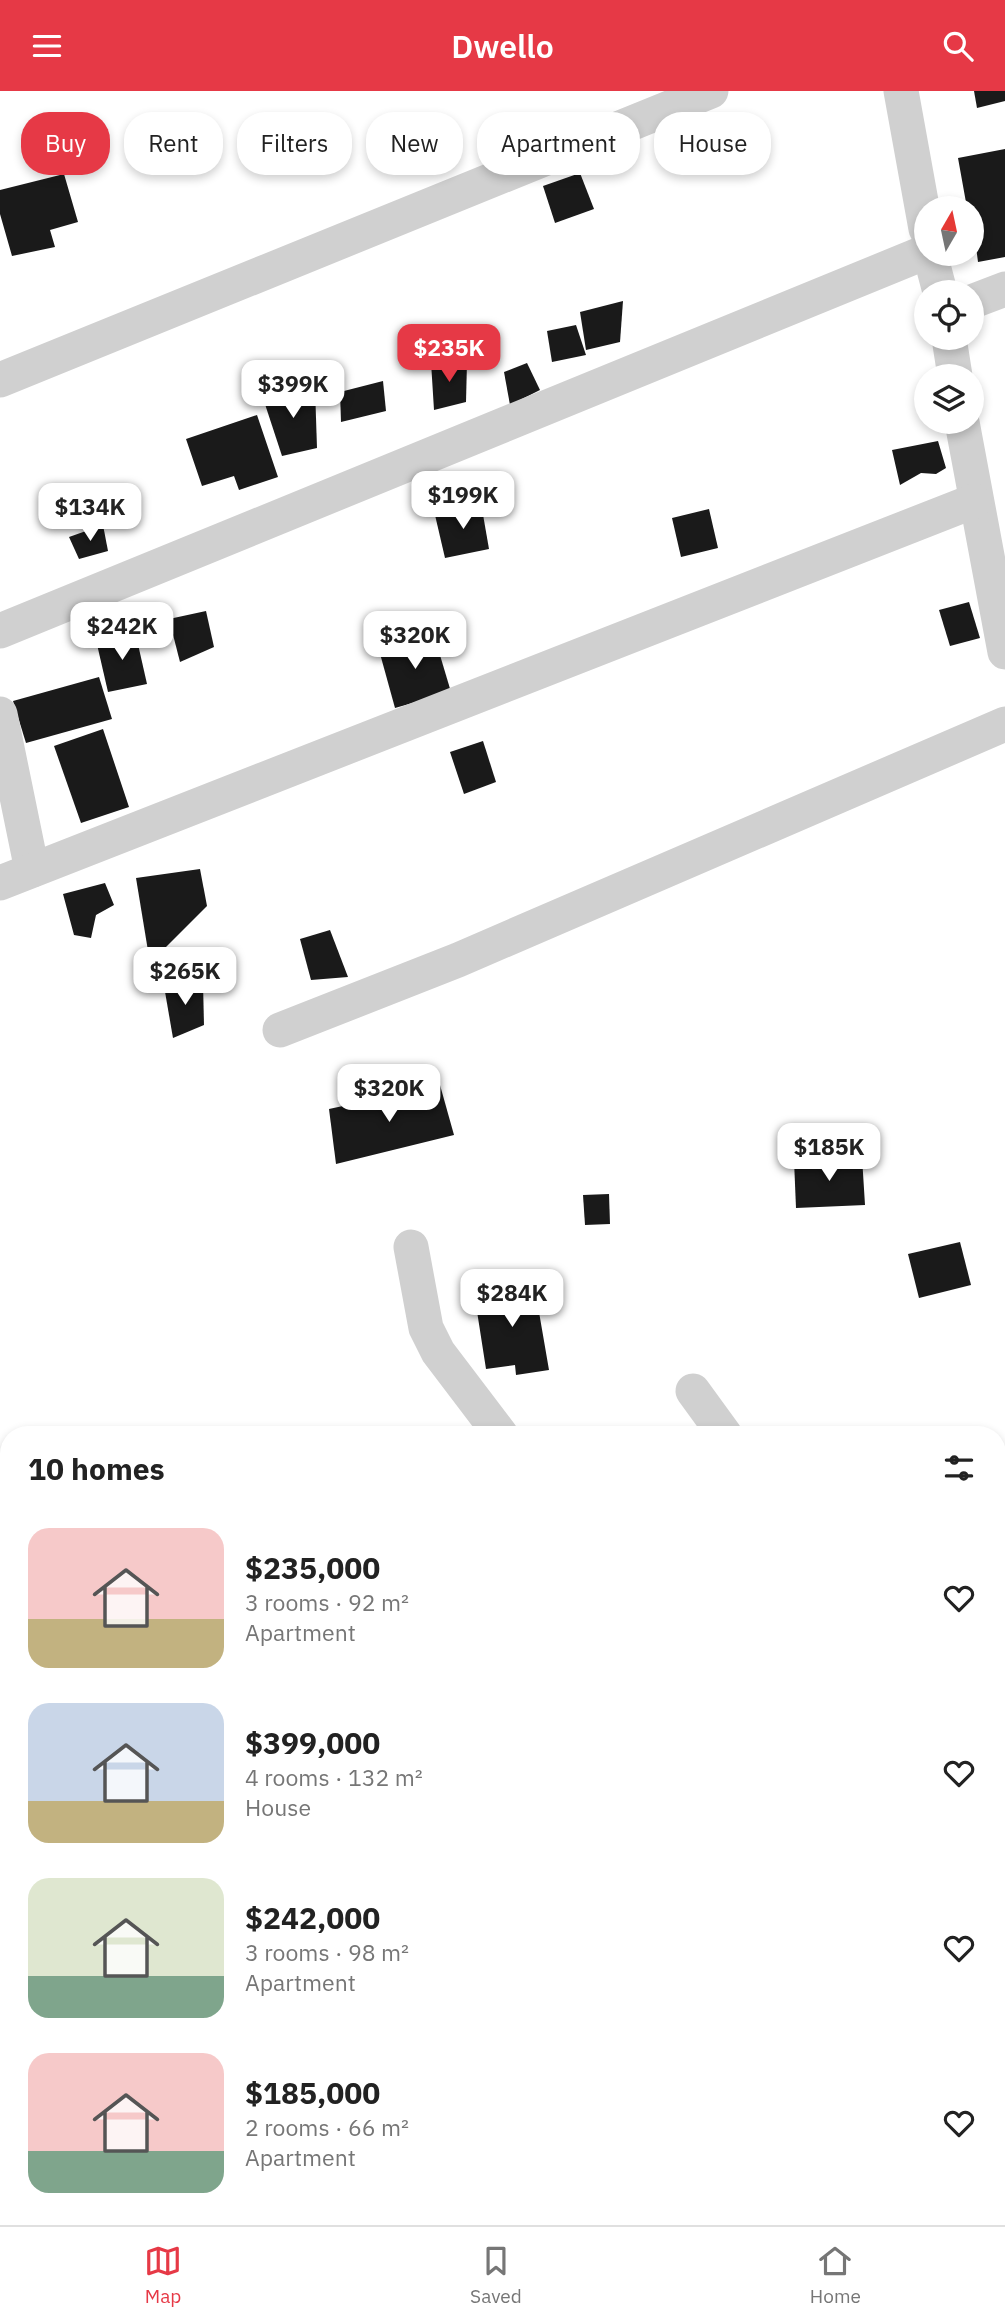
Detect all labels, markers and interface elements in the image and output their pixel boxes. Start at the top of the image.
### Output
text: Dwello [451,25,554,67]
icon: menu [28,27,66,65]
icon: search [939,27,977,65]
chip: Buy [21,112,110,175]
chip: Rent [124,112,223,175]
chip: Filters [237,112,352,175]
chip: New [366,112,463,175]
chip: Apartment [477,112,640,175]
chip: House [654,112,771,175]
north arrow [914,196,984,266]
map controls [914,196,984,434]
button: locate [914,280,984,350]
pin: $235K [400,324,498,384]
text: $235K [413,332,485,362]
pin: $399K [244,361,342,420]
button: layers [914,364,984,434]
text: $399K [257,368,329,398]
pin: $199K [414,471,512,531]
text: $199K [427,479,499,509]
pin: $134K [41,483,139,543]
text: $134K [54,491,126,521]
pin: $242K [73,603,171,662]
text: $242K [86,610,158,640]
pin: $320K [366,611,464,671]
text: $320K [379,619,451,649]
pin: $265K [136,947,234,1007]
text: $265K [149,955,221,985]
pin: $320K [340,1065,438,1124]
text: $320K [353,1072,425,1102]
pin: $185K [780,1123,878,1183]
text: $185K [793,1131,865,1161]
pin: $284K [463,1269,561,1329]
text: $284K [476,1277,548,1307]
text: 10 homes [28,1449,165,1488]
icon: filters [940,1449,978,1487]
text: $235,000 [245,1548,380,1587]
icon: home [84,1556,168,1640]
icon: heart [940,1579,978,1617]
text: 3 rooms · 92 m² [245,1587,409,1617]
text: Apartment [245,1617,356,1647]
text: $399,000 [245,1723,380,1762]
icon: home [84,1731,168,1815]
icon: heart [940,1754,978,1792]
text: 4 rooms · 132 m² [245,1762,423,1792]
text: House [245,1792,311,1822]
text: $242,000 [245,1898,380,1937]
icon: home [84,1906,168,1990]
icon: heart [940,1929,978,1967]
text: 3 rooms · 98 m² [245,1937,409,1967]
text: Apartment [245,1967,356,1997]
text: $185,000 [245,2073,380,2112]
icon: home [84,2081,168,2165]
icon: heart [940,2104,978,2142]
text: 2 rooms · 66 m² [245,2112,409,2142]
text: Apartment [245,2142,356,2172]
tab: Map [144,2242,182,2308]
tab: Saved [470,2242,522,2308]
tab: Home [810,2242,861,2308]

